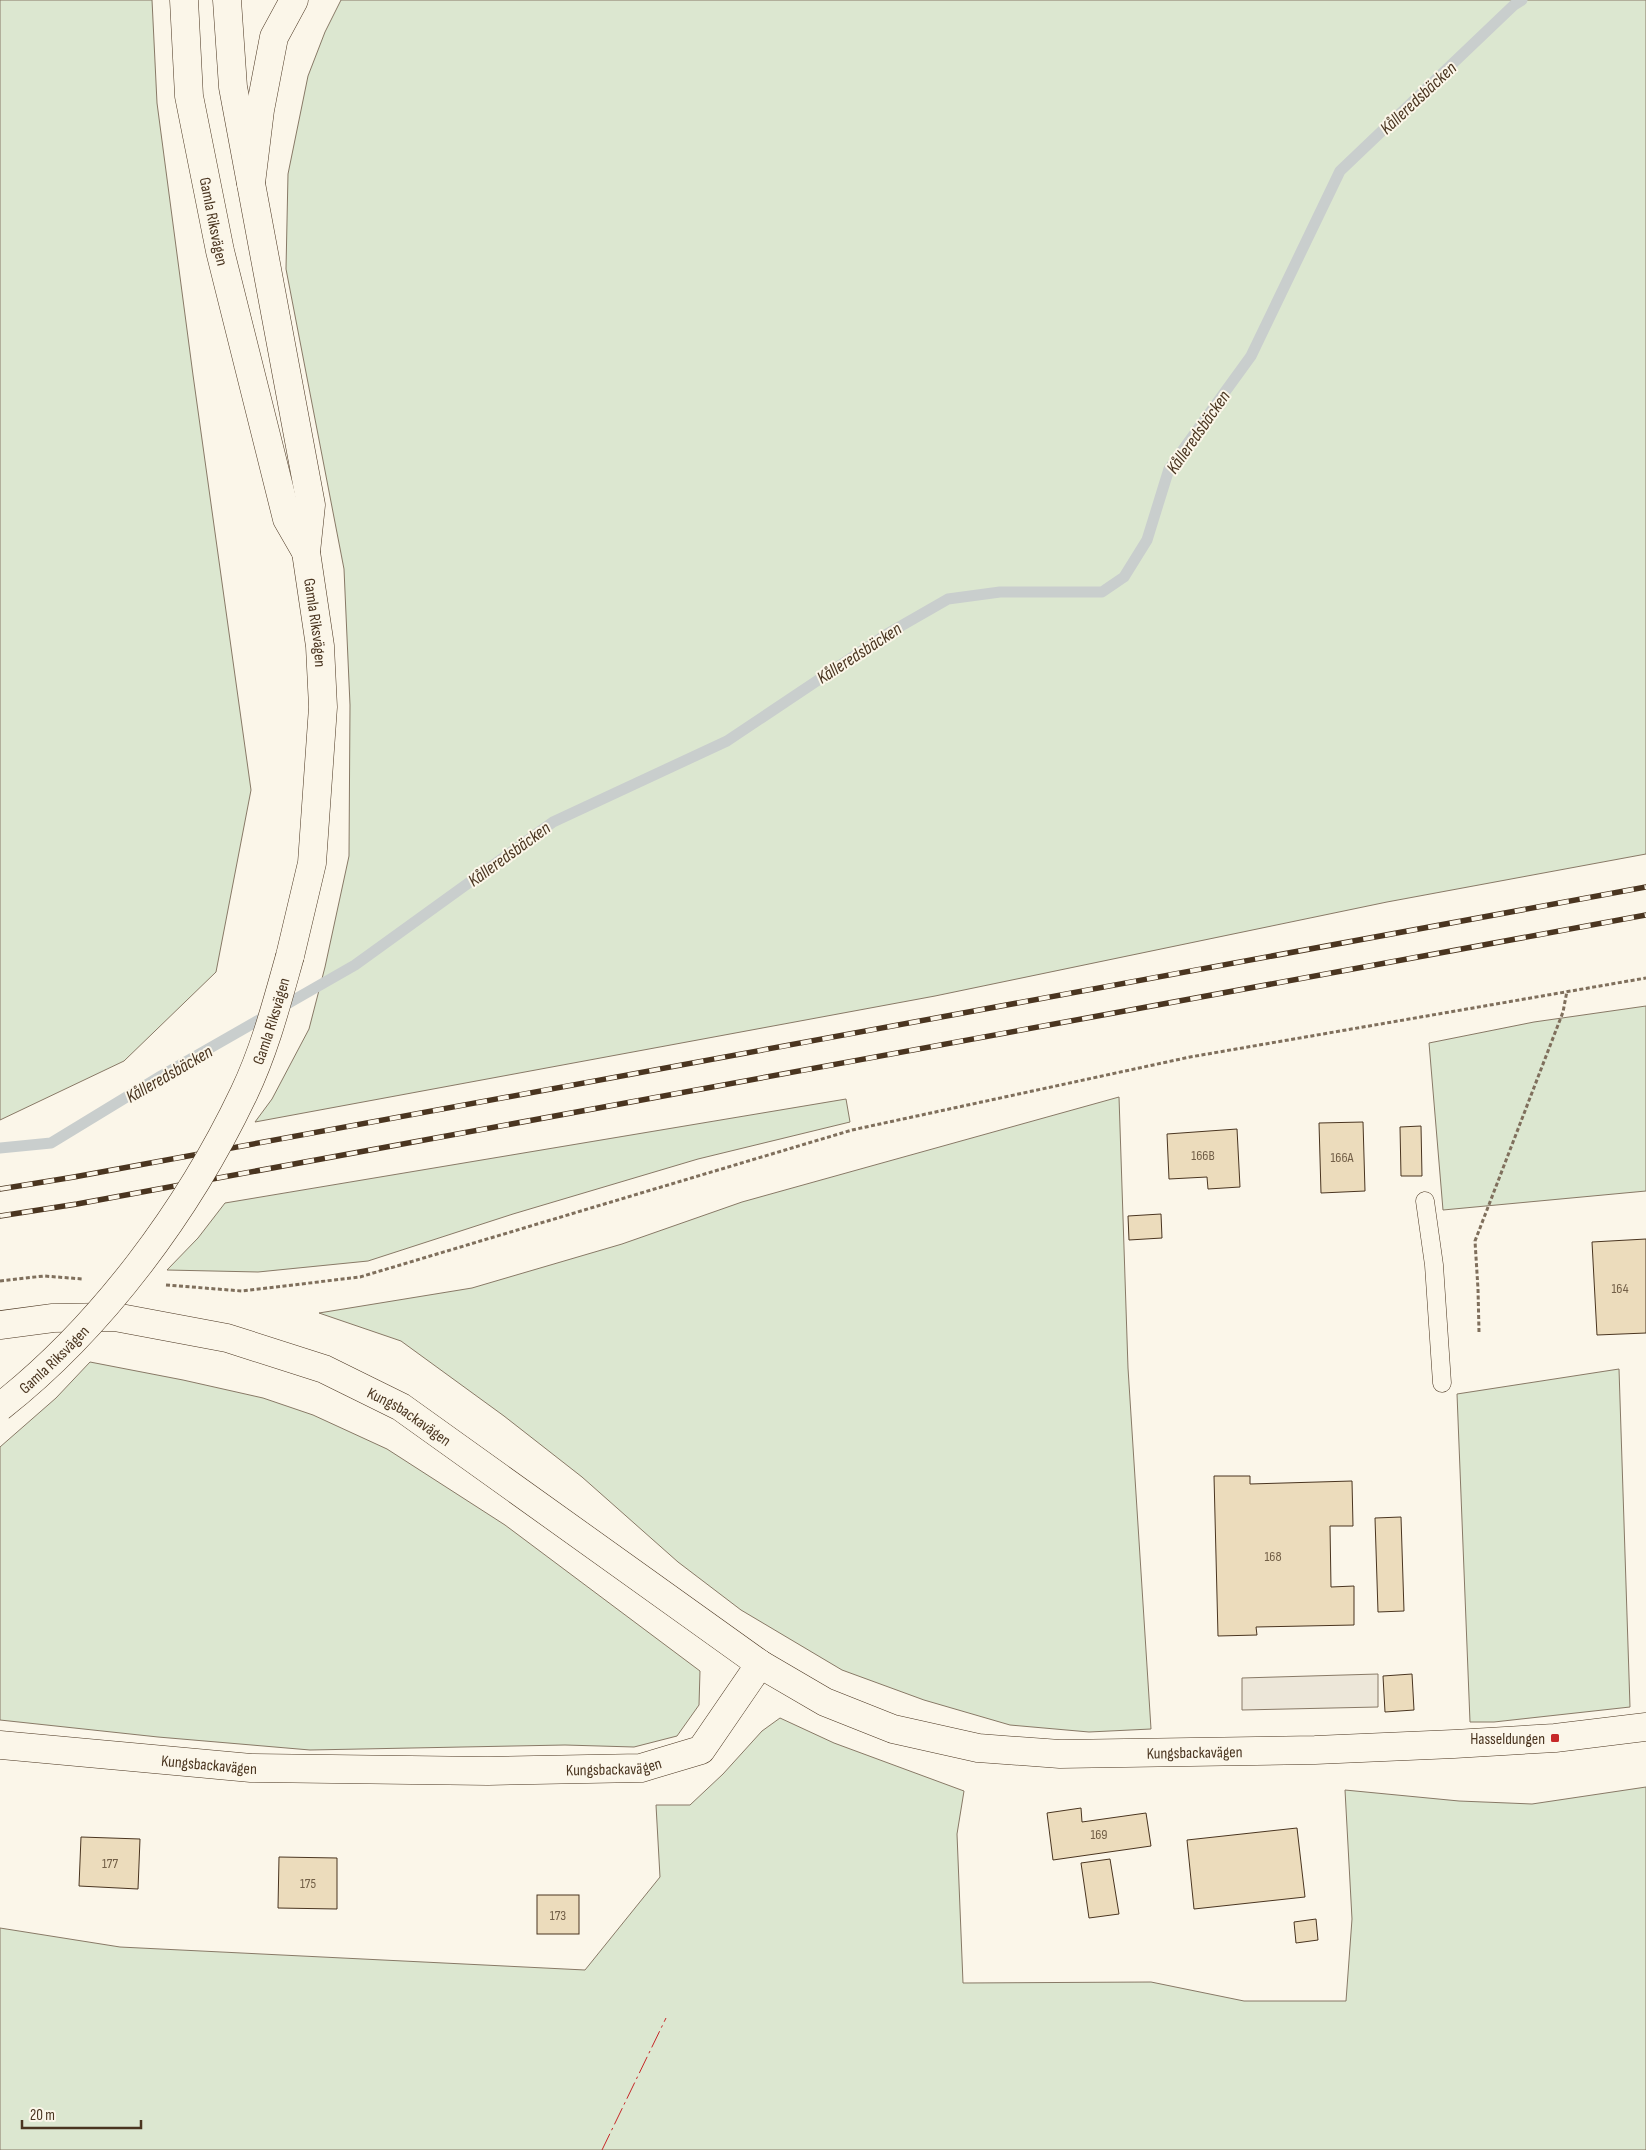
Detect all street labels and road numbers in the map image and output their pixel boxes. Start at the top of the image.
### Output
street label: Gamla Riksvägen [194,176,231,268]
street label: Gamla Riksvägen [299,577,329,668]
street label: Gamla Riksvägen [249,976,294,1067]
street label: Gamla Riksvägen [16,1322,94,1398]
street label: Kungsbackavägen [364,1384,454,1451]
street label: Kungsbackavägen [1147,1743,1243,1764]
street label: Kungsbackavägen [160,1752,257,1779]
street label: Kungsbackavägen [566,1754,664,1780]

